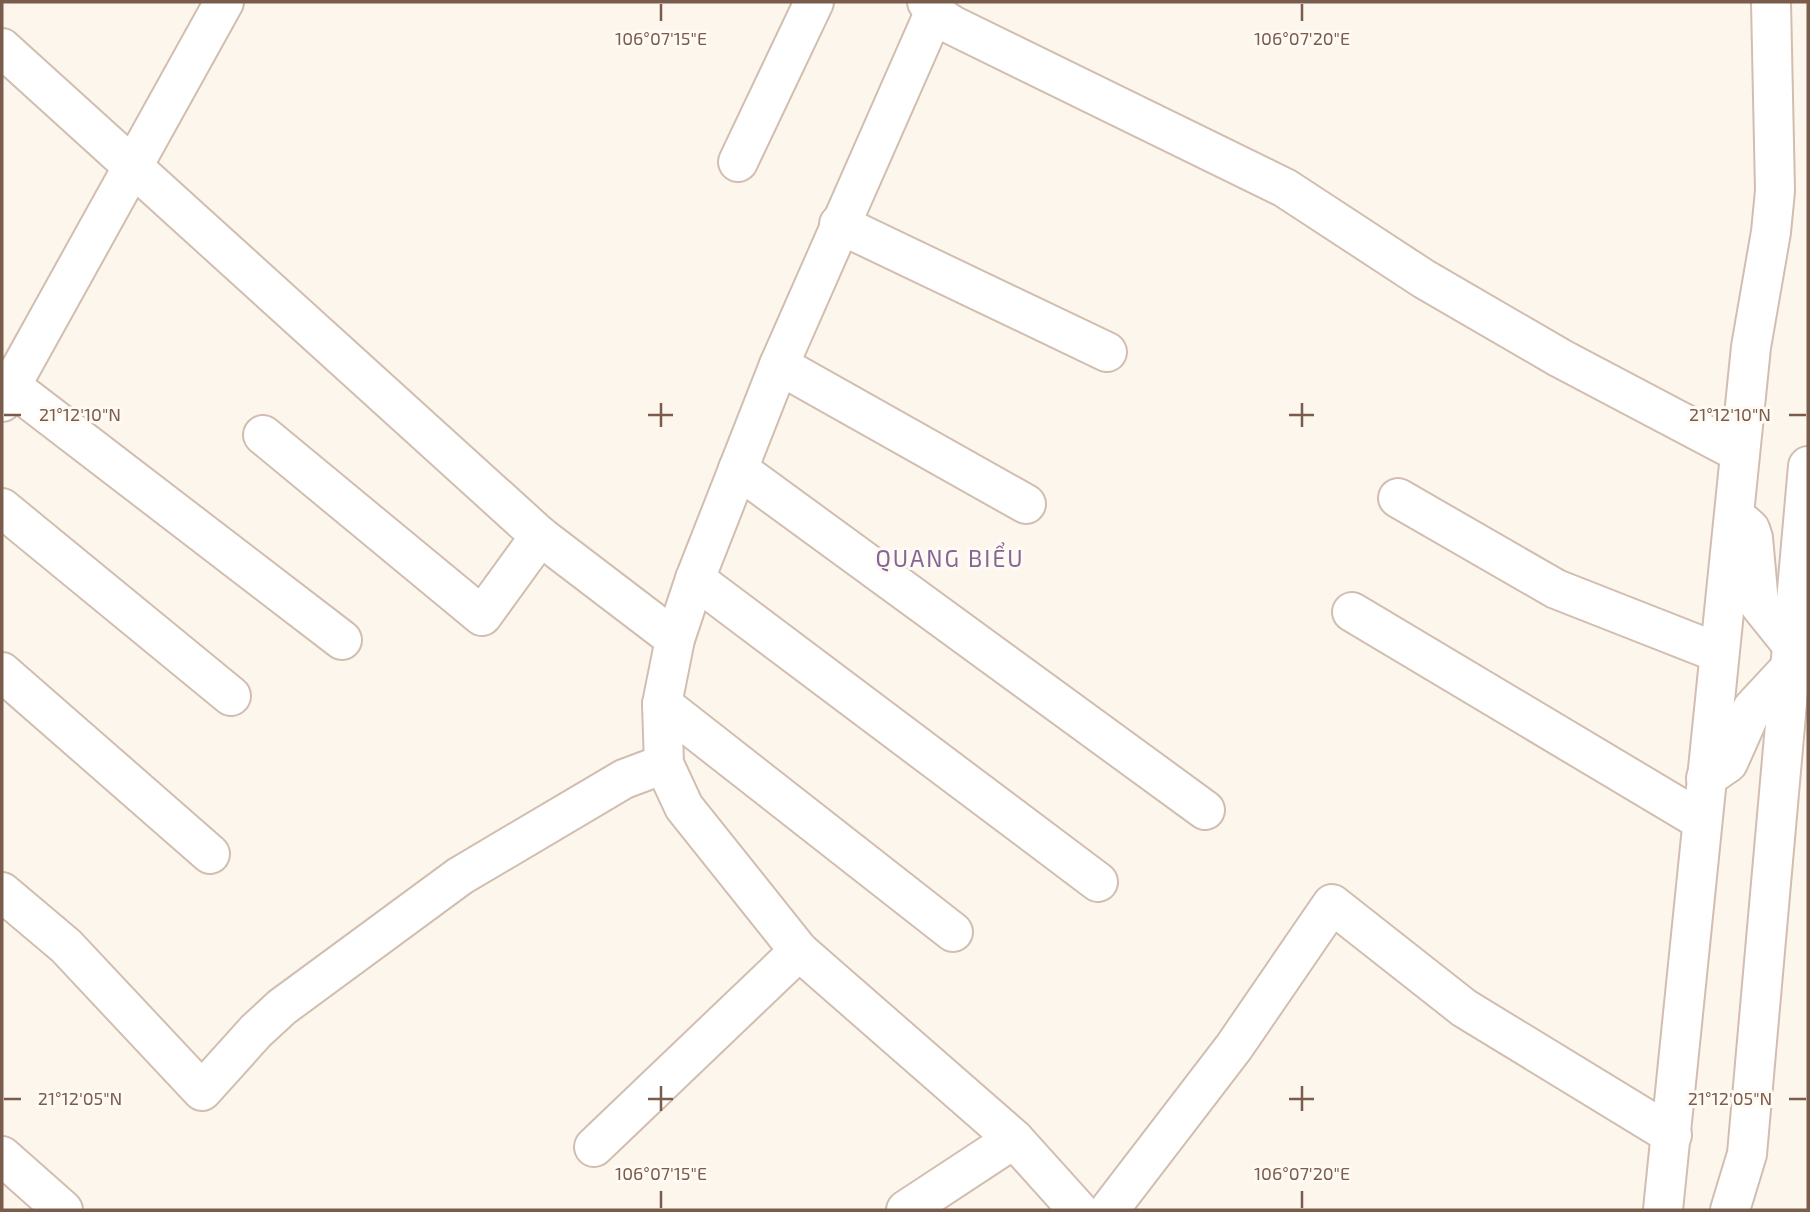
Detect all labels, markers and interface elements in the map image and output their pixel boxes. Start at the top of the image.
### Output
text: 106°07'15"E [615,27,707,49]
text: 106°07'20"E [1254,27,1350,49]
text: 21°12'10"N [39,403,121,425]
text: 21°12'10"N [1689,403,1771,425]
district label: QUANG BIỂU [875,542,1025,572]
text: 21°12'05"N [38,1087,122,1109]
text: 21°12'05"N [1688,1087,1772,1109]
text: 106°07'15"E [615,1162,707,1184]
text: 106°07'20"E [1254,1162,1350,1184]

